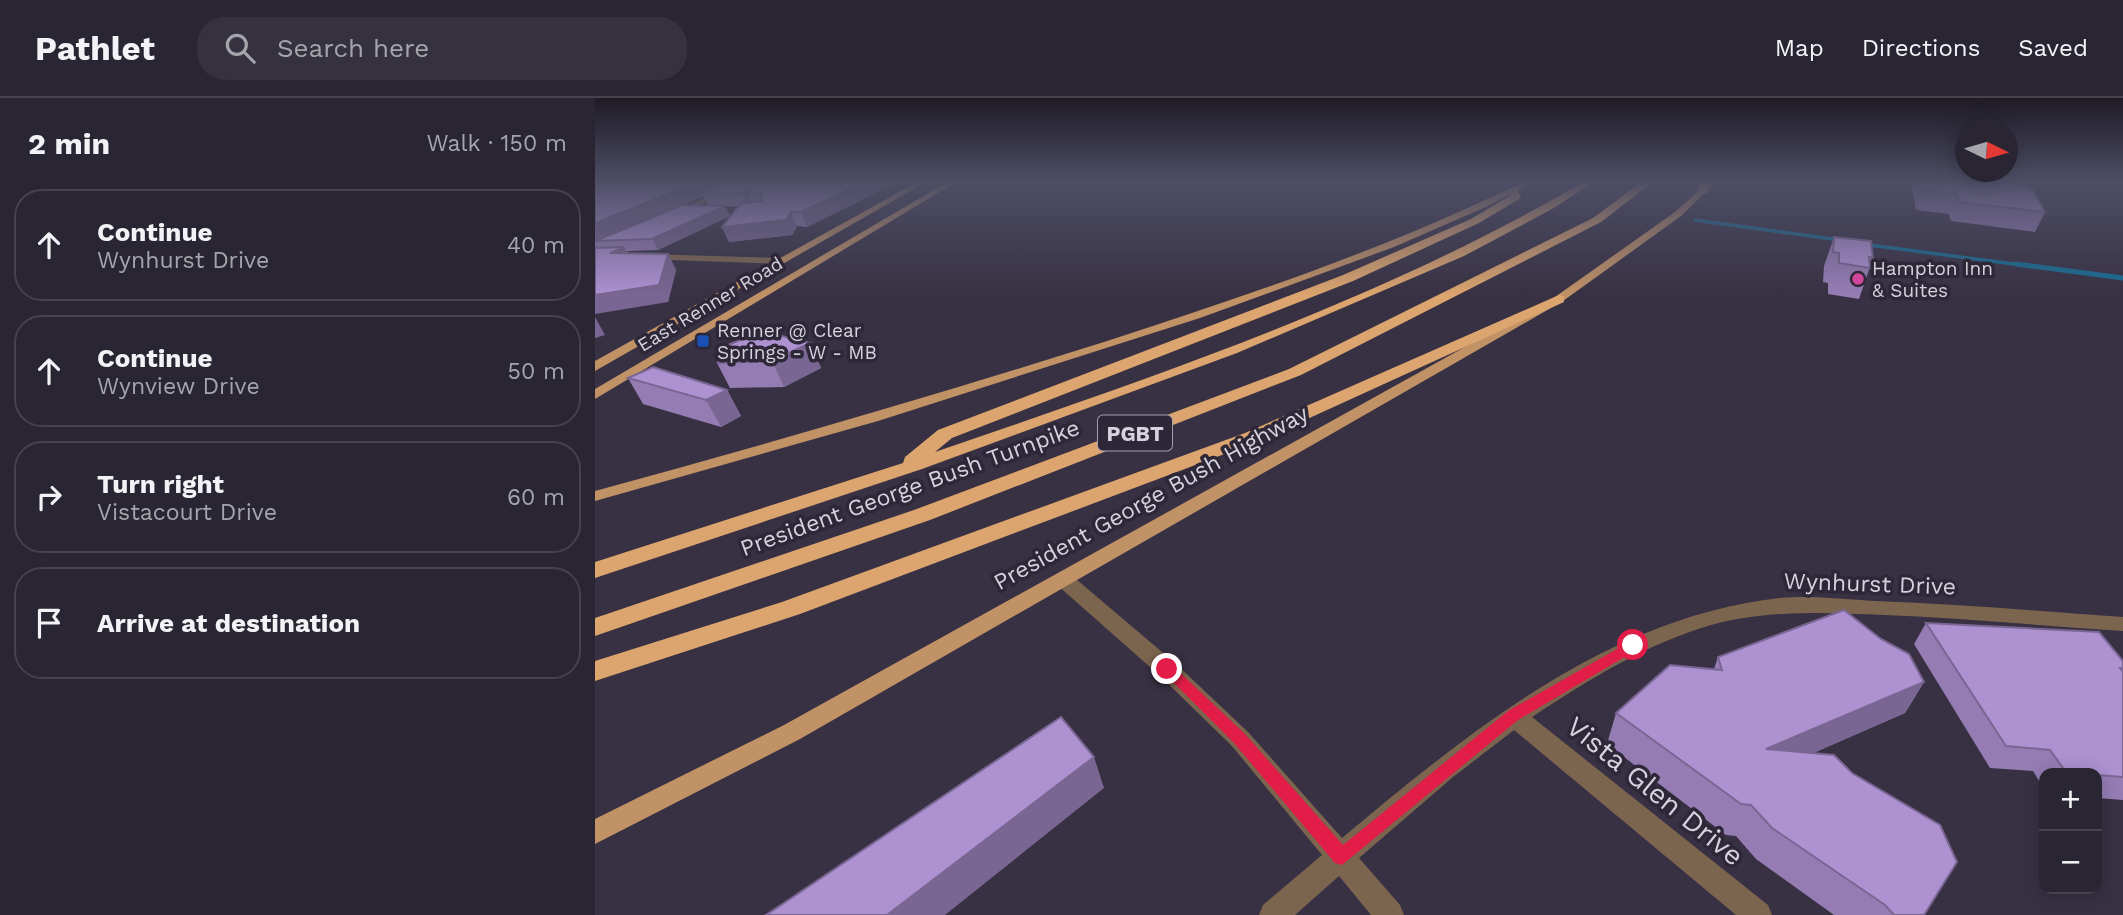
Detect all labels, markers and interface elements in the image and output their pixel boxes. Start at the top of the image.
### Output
search box [197,17,687,80]
text: Pathlet [35,29,155,68]
icon: search [221,29,259,67]
text: Search here [277,33,429,63]
text: Map [1775,34,1824,62]
text: Directions [1862,34,1980,62]
text: Saved [2018,34,2088,62]
north arrow [1955,119,2018,182]
text: 2 min [28,126,110,161]
text: Walk · 150 m [426,130,567,157]
text: Continue [97,217,213,247]
icon: ahead [30,226,68,264]
text: 40 m [507,232,565,259]
text: Wynhurst Drive [97,247,269,274]
street label: East Renner Road [633,252,787,356]
place label: Hampton Inn & Suites [1872,257,1993,302]
marker: Hampton Inn & Suites [1850,271,1866,287]
place label: Renner @ Clear Springs - W - MB [717,319,877,364]
marker: Renner @ Clear Springs - W - MB [695,333,711,349]
text: Continue [97,343,213,373]
icon: ahead [30,352,68,390]
text: 50 m [508,358,565,385]
text: Wynview Drive [97,373,260,400]
street label: President George Bush Highway [989,400,1313,596]
street label: President George Bush Turnpike [737,414,1083,562]
road number: PGBT [1098,416,1172,450]
text: Turn right [97,469,224,499]
icon: right [30,478,68,516]
text: 60 m [507,484,565,511]
text: Vistacourt Drive [97,499,277,526]
street label: Wynhurst Drive [1783,568,1957,600]
icon: arrive [30,604,68,642]
text: Arrive at destination [97,608,360,638]
route start [1617,629,1648,660]
route end [1151,653,1182,684]
street label: Vista Glen Drive [1560,709,1750,873]
map controls [2039,768,2102,894]
button: + [2039,768,2102,831]
button: − [2039,831,2102,894]

